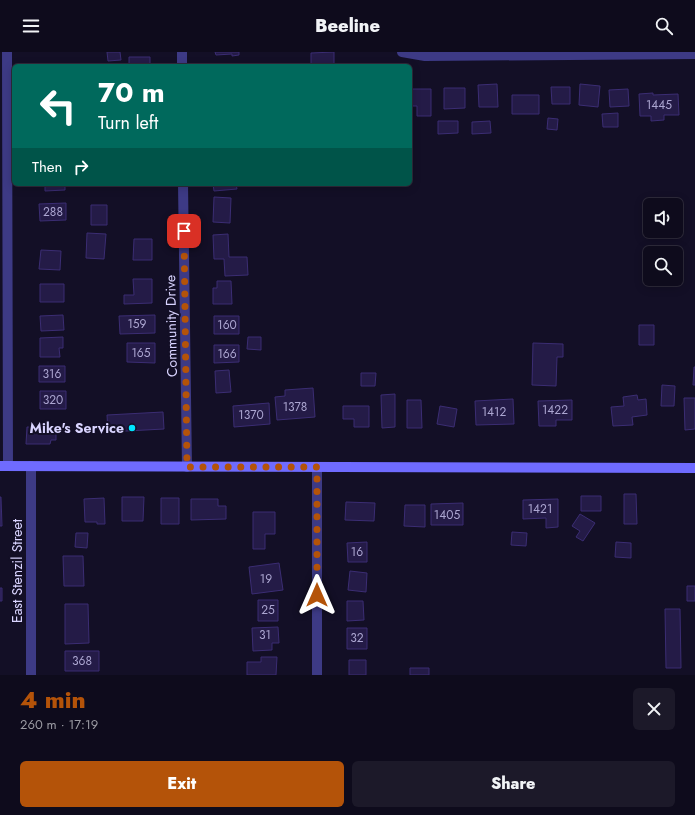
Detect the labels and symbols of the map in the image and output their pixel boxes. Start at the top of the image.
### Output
house number: 1445 [646,96,672,114]
house number: 288 [43,203,63,221]
pin [167,214,201,248]
street label: Community Drive [160,275,182,377]
house number: 159 [127,315,147,333]
house number: 160 [217,316,237,334]
house number: 165 [131,344,151,362]
house number: 166 [217,345,237,363]
house number: 316 [43,365,62,383]
house number: 320 [43,391,63,409]
house number: 1378 [283,398,307,416]
house number: 1422 [542,401,568,419]
house number: 1412 [482,403,506,421]
house number: 1370 [238,406,264,424]
place label: Mike's Service [30,418,124,438]
marker: Mike's Service [127,423,137,433]
house number: 1421 [528,500,552,518]
house number: 1405 [434,506,460,524]
street label: East Stenzil Street [7,518,27,623]
house number: 16 [351,543,363,561]
house number: 19 [260,570,272,588]
position arrow [296,574,338,616]
house number: 25 [261,601,275,619]
house number: 31 [259,626,271,644]
house number: 32 [350,629,364,647]
house number: 368 [72,652,92,670]

